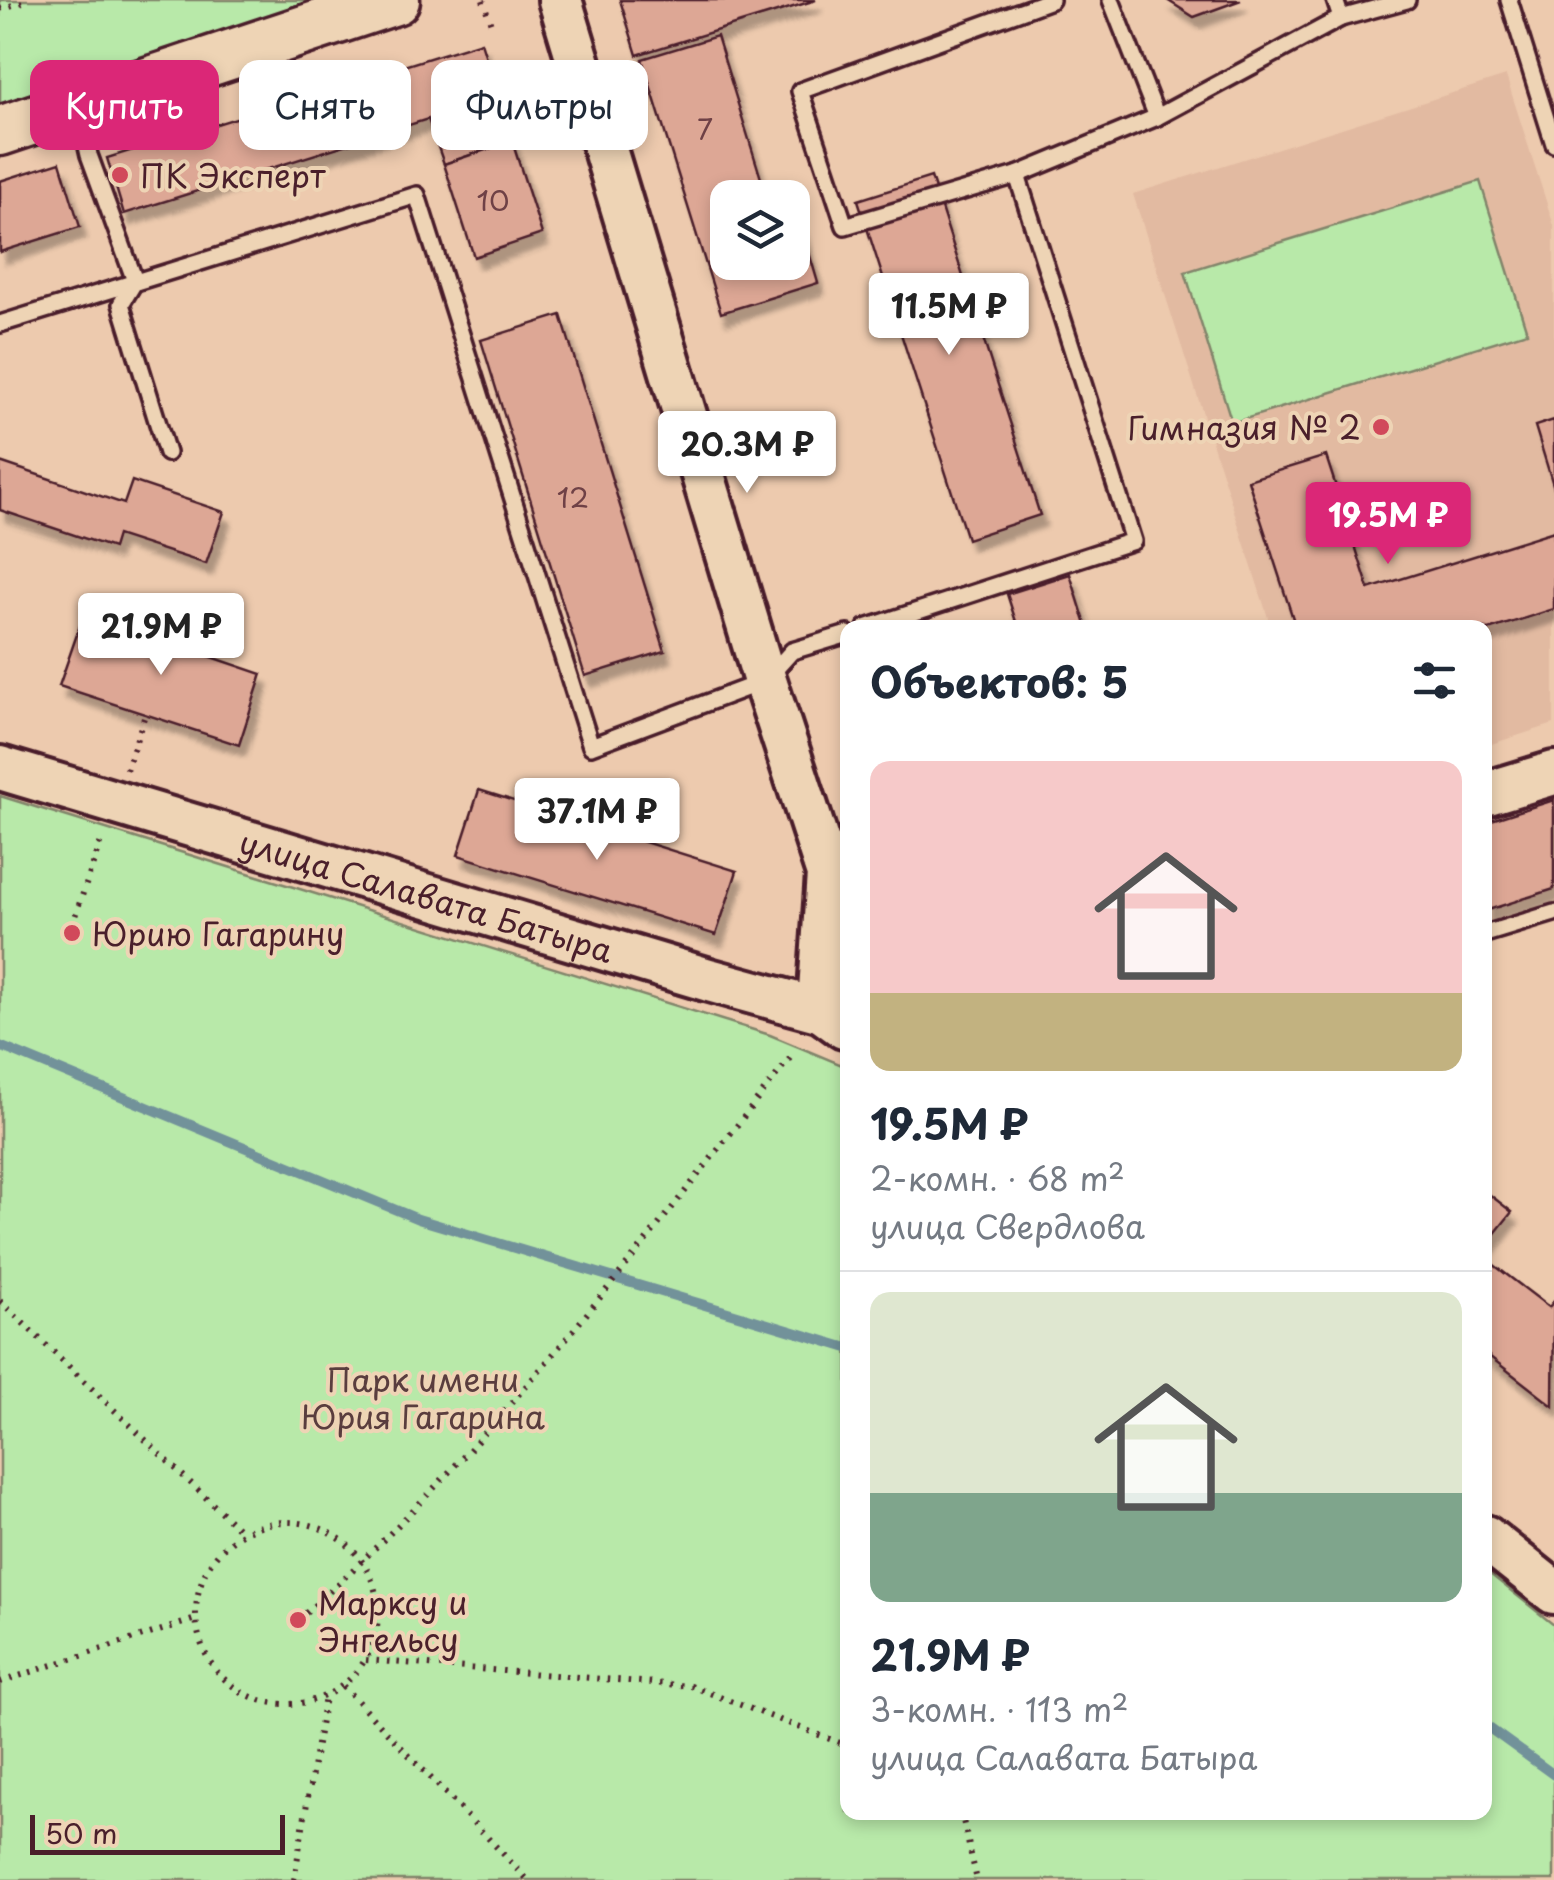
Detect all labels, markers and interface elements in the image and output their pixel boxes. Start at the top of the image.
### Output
chip: Купить [30,60,219,150]
chip: Снять [239,60,411,150]
chip: Фильтры [431,60,648,150]
house number: 7 [697,107,713,150]
place label: ПК Эксперт [140,151,326,199]
marker: ПК Эксперт [109,164,131,186]
house number: 10 [476,178,510,221]
map controls [710,180,810,280]
button: layers [710,180,810,280]
pin: 11.5M ₽ [857,273,1041,358]
text: 11.5M ₽ [891,281,1007,329]
place label: Гимназия № 2 [1127,403,1361,451]
pin: 20.3M ₽ [655,411,839,496]
marker: Гимназия № 2 [1370,416,1392,438]
text: 20.3M ₽ [680,419,814,467]
house number: 12 [557,475,589,518]
pin: 19.5M ₽ [1296,482,1480,567]
text: 19.5M ₽ [1328,490,1448,538]
pin: 21.9M ₽ [69,593,253,678]
text: 21.9M ₽ [100,601,222,649]
text: Объектов: 5 [870,649,1129,712]
icon: filters [1407,653,1462,708]
pin: 37.1M ₽ [505,778,689,863]
text: 37.1M ₽ [537,786,657,834]
street label: улица Салавата Батыра [234,817,619,974]
icon: home [1076,826,1256,1006]
place label: Юрию Гагарину [92,909,344,957]
marker: Юрию Гагарину [61,922,83,944]
text: 19.5M ₽ [870,1091,1028,1154]
text: 2-комн. · 68 m² [870,1154,1125,1202]
text: улица Свердлова [870,1202,1145,1250]
park label: Парк имени Юрия Гагарина [301,1355,545,1440]
icon: home [1076,1357,1256,1537]
place label: Марксу и Энгельсу [318,1578,467,1663]
marker: Марксу и Энгельсу [287,1609,309,1631]
text: 21.9M ₽ [870,1622,1030,1685]
text: 3-комн. · 113 m² [870,1685,1129,1733]
text: улица Салавата Батыра [870,1733,1257,1781]
scale bar [30,1810,285,1854]
text: 50 m [45,1811,118,1854]

